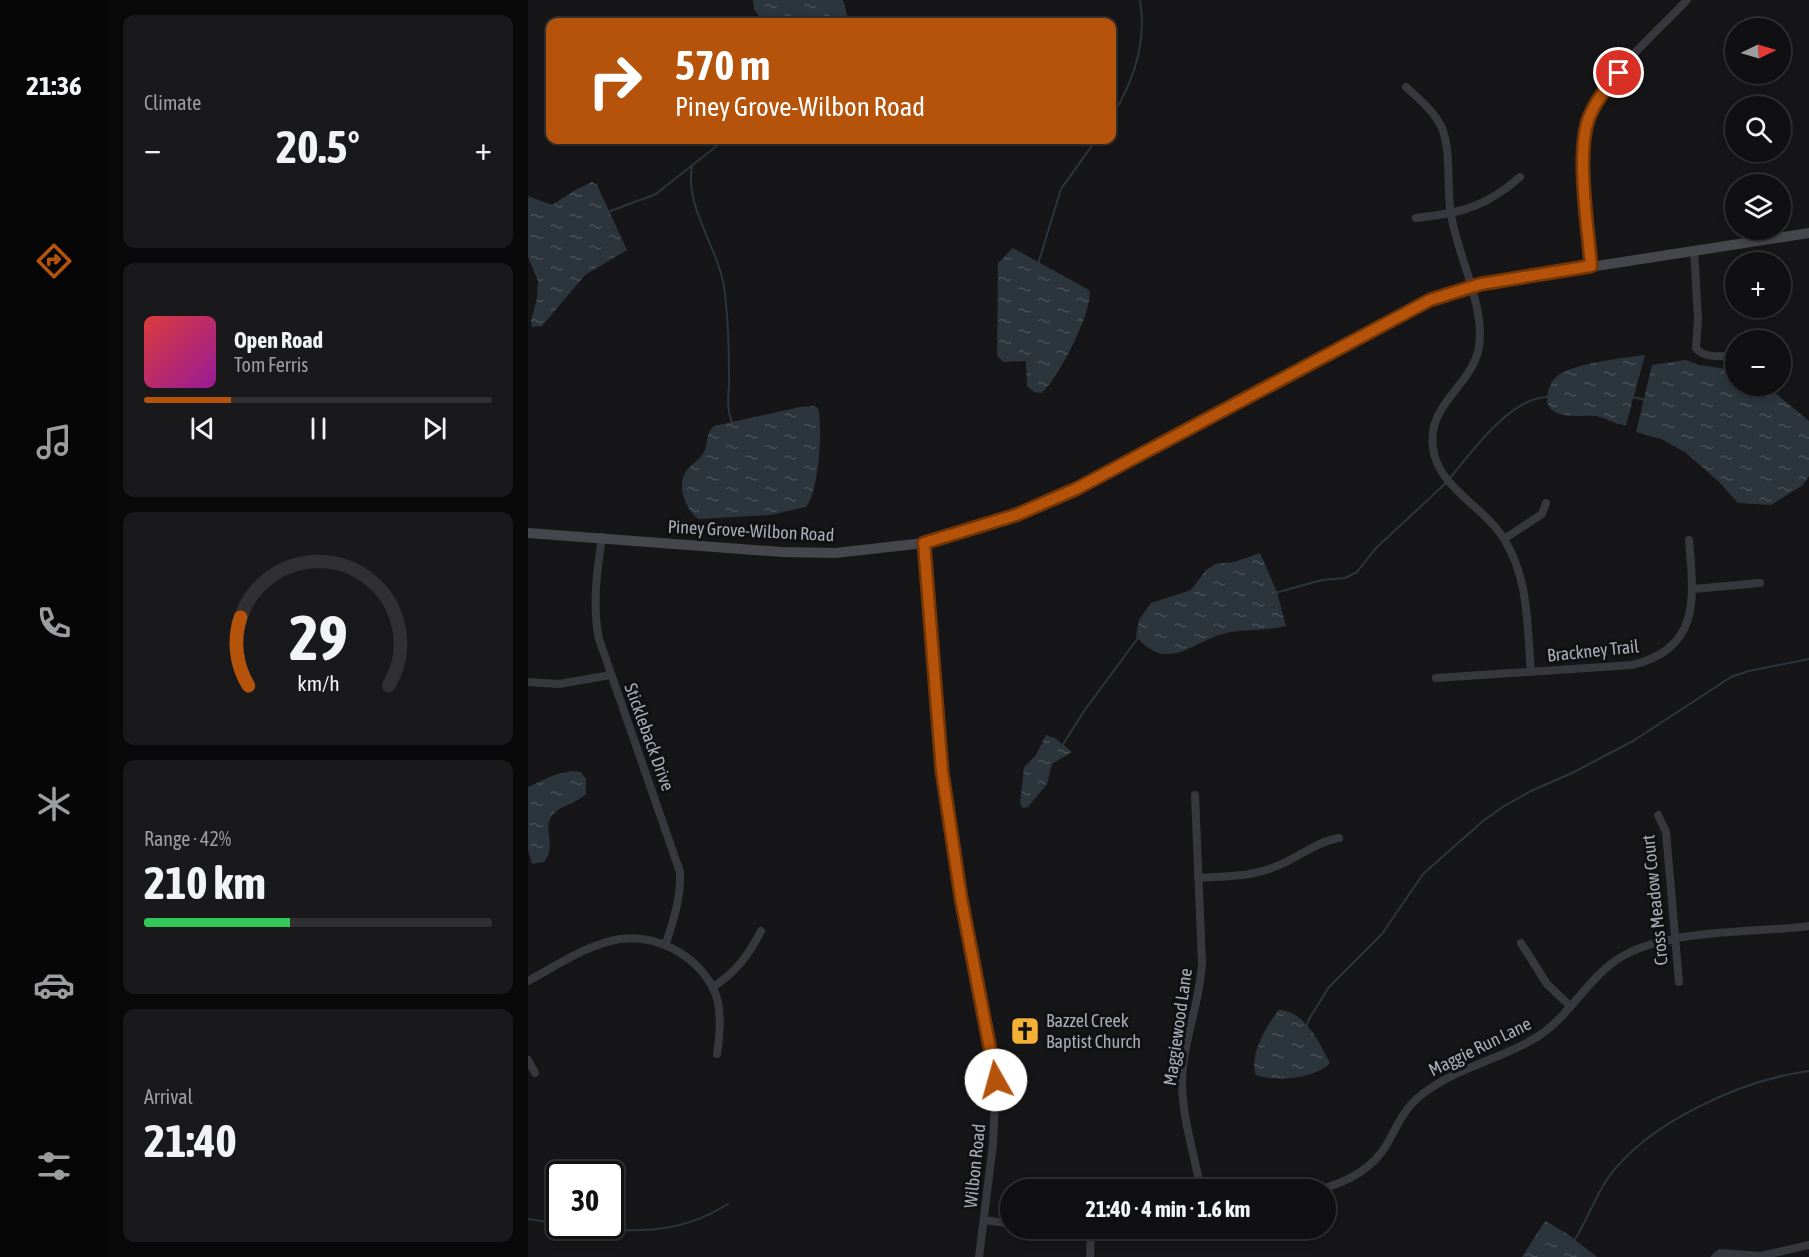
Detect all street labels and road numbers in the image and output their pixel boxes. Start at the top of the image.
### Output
street label: Piney Grove-Wilbon Road [667,516,835,545]
street label: Brackney Trail [1546,635,1640,666]
street label: Stickleback Drive [620,680,679,794]
street label: Cross Meadow Court [1637,834,1672,966]
street label: Maggiewood Lane [1159,967,1196,1087]
street label: Maggie Run Lane [1425,1013,1534,1080]
street label: Wilbon Road [960,1123,989,1209]

